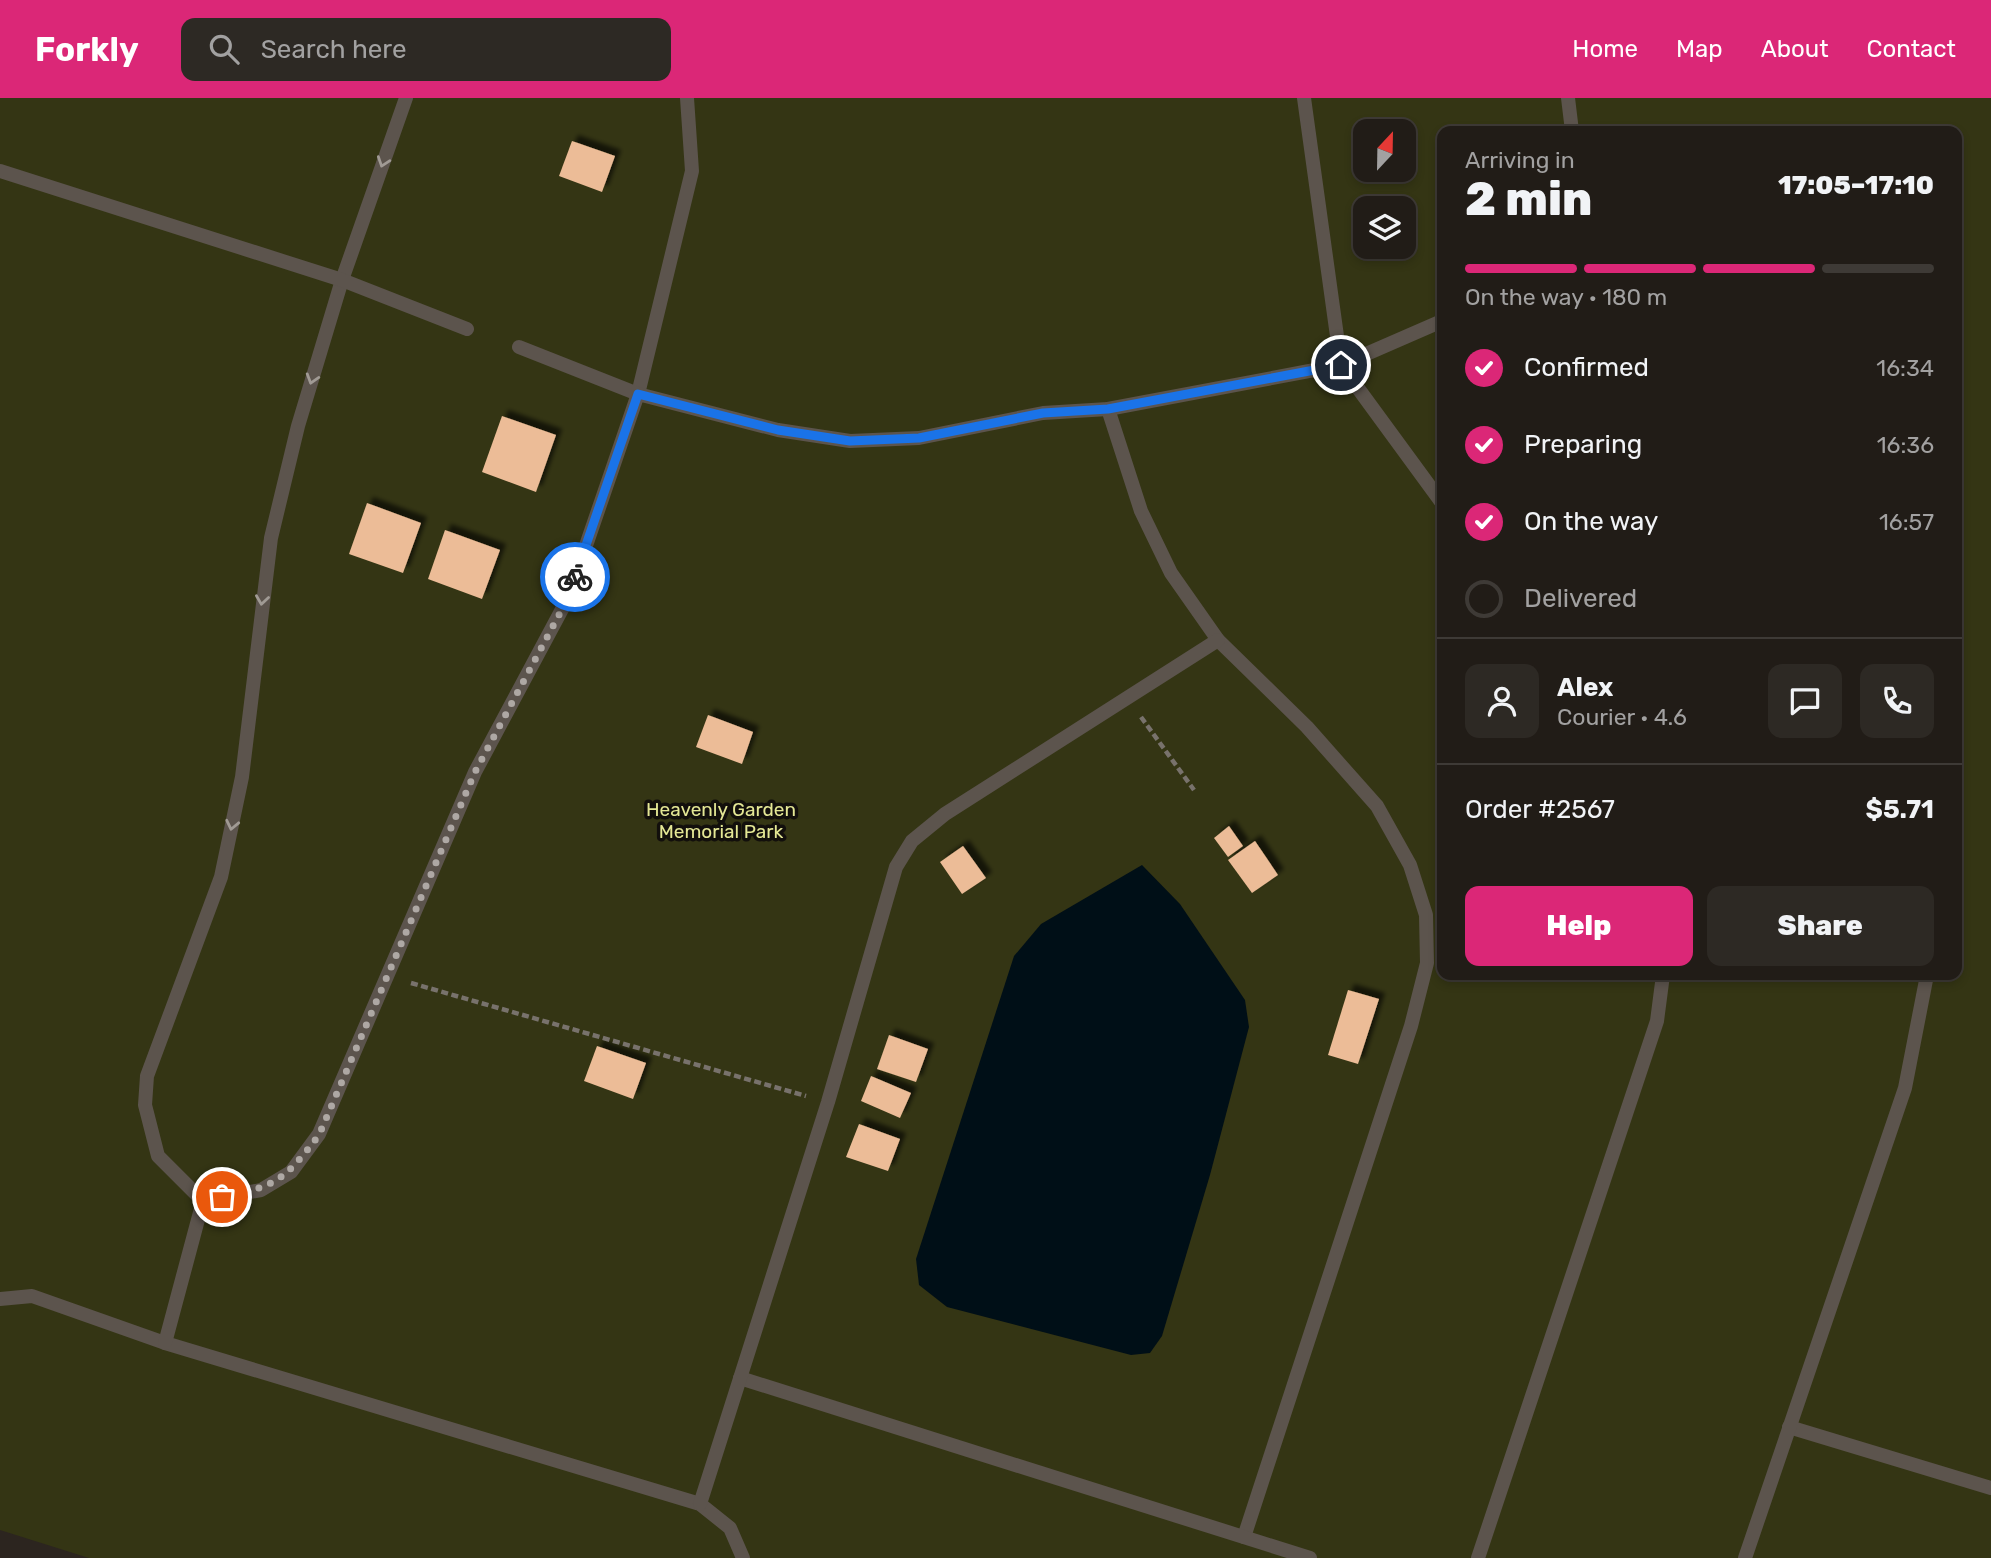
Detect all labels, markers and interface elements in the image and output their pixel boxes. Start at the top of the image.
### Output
search box [181,18,671,81]
text: Forkly [35,30,139,69]
icon: search [205,30,243,68]
text: Search here [261,34,407,65]
text: Home [1572,35,1638,63]
text: Map [1676,35,1723,63]
text: About [1761,35,1829,63]
text: Contact [1867,35,1956,63]
north arrow [1353,119,1416,182]
map controls [1353,119,1416,259]
text: Arriving in [1465,146,1575,174]
one-way arrow [377,156,391,168]
text: 17:05–17:10 [1778,170,1934,201]
text: 2 min [1465,172,1592,227]
button: layers [1353,196,1416,259]
text: On the way · 180 m [1465,283,1667,311]
pin [1311,335,1371,395]
icon: home [1322,346,1360,384]
icon: check [1465,349,1503,387]
text: Confirmed [1524,352,1649,383]
text: 16:34 [1876,354,1934,382]
one-way arrow [306,372,321,384]
icon: check [1465,426,1503,464]
text: Preparing [1524,429,1642,460]
text: 16:36 [1877,431,1934,459]
icon: check [1465,503,1503,541]
text: On the way [1524,506,1658,537]
text: 16:57 [1879,508,1934,536]
courier [540,542,610,612]
icon: bike [556,558,594,596]
text: Delivered [1524,583,1637,614]
one-way arrow [255,594,270,606]
button: person [1465,664,1539,738]
button: chat [1768,664,1842,738]
button: phone [1860,664,1934,738]
text: Alex [1557,672,1613,703]
text: Courier · 4.6 [1557,703,1687,731]
text: Order #2567 [1465,794,1615,825]
text: $5.71 [1866,794,1934,825]
park label: Heavenly Garden Memorial Park [646,798,796,843]
one-way arrow [225,819,240,831]
button: Help [1465,886,1693,966]
button: Share [1707,886,1934,966]
pin [192,1167,252,1227]
icon: bag [203,1178,241,1216]

